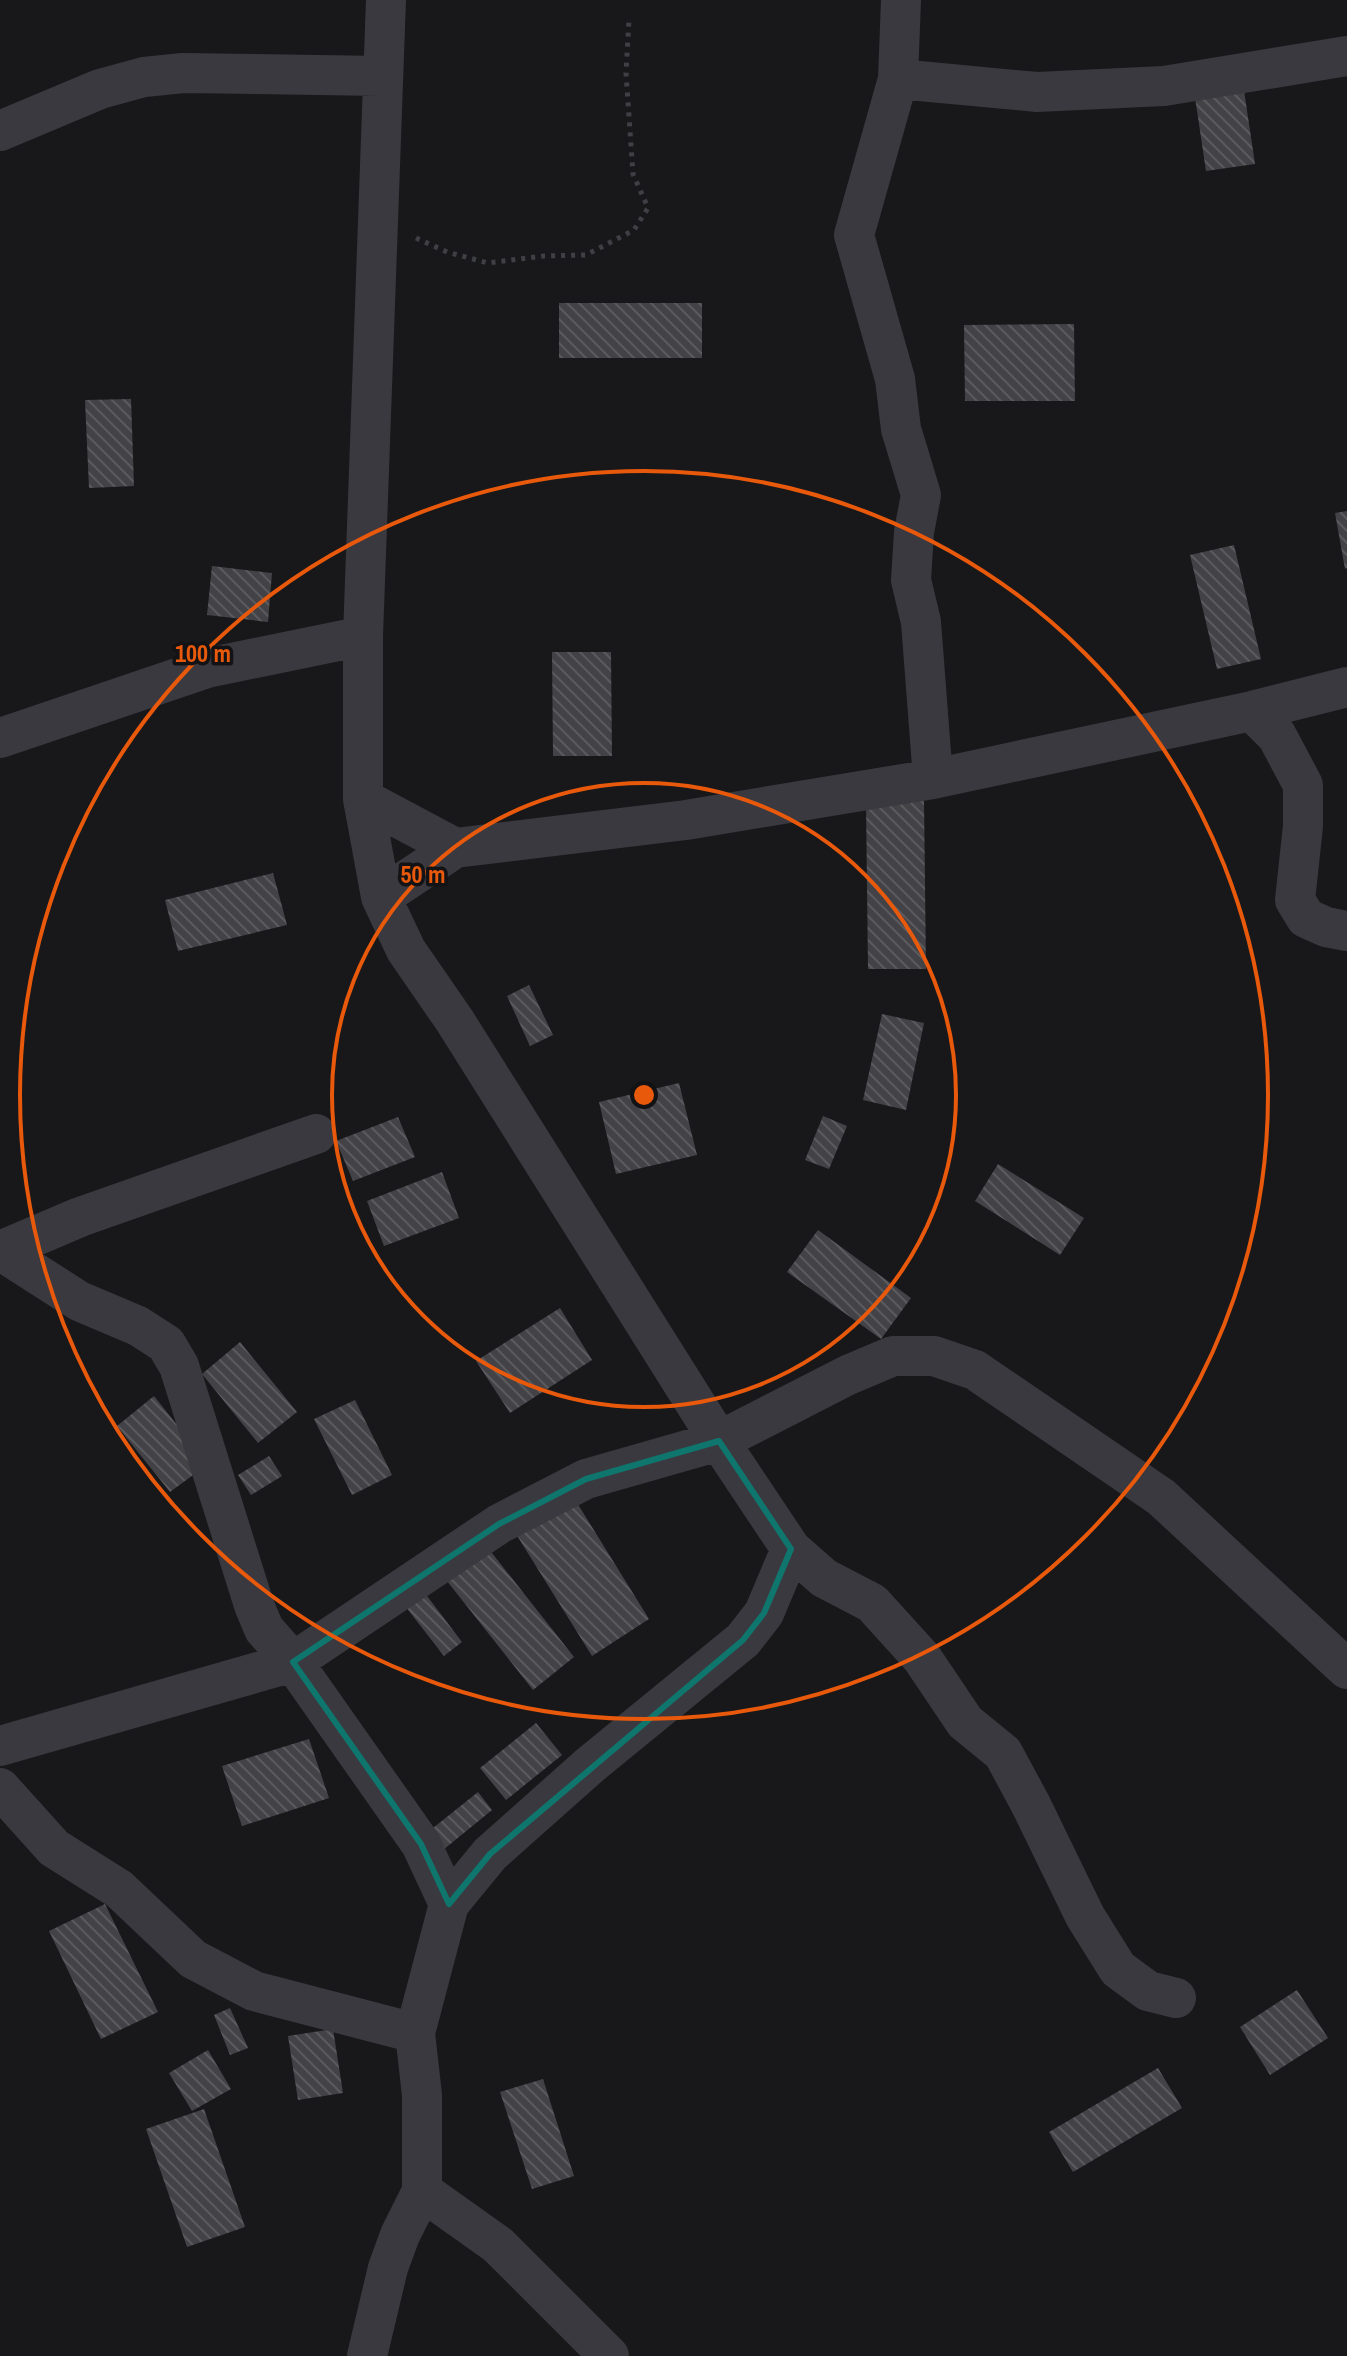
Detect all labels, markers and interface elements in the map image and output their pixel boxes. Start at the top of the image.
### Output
text: 100 m [175,637,231,669]
text: 50 m [401,858,445,890]
centre of rings [630,1081,658,1109]

